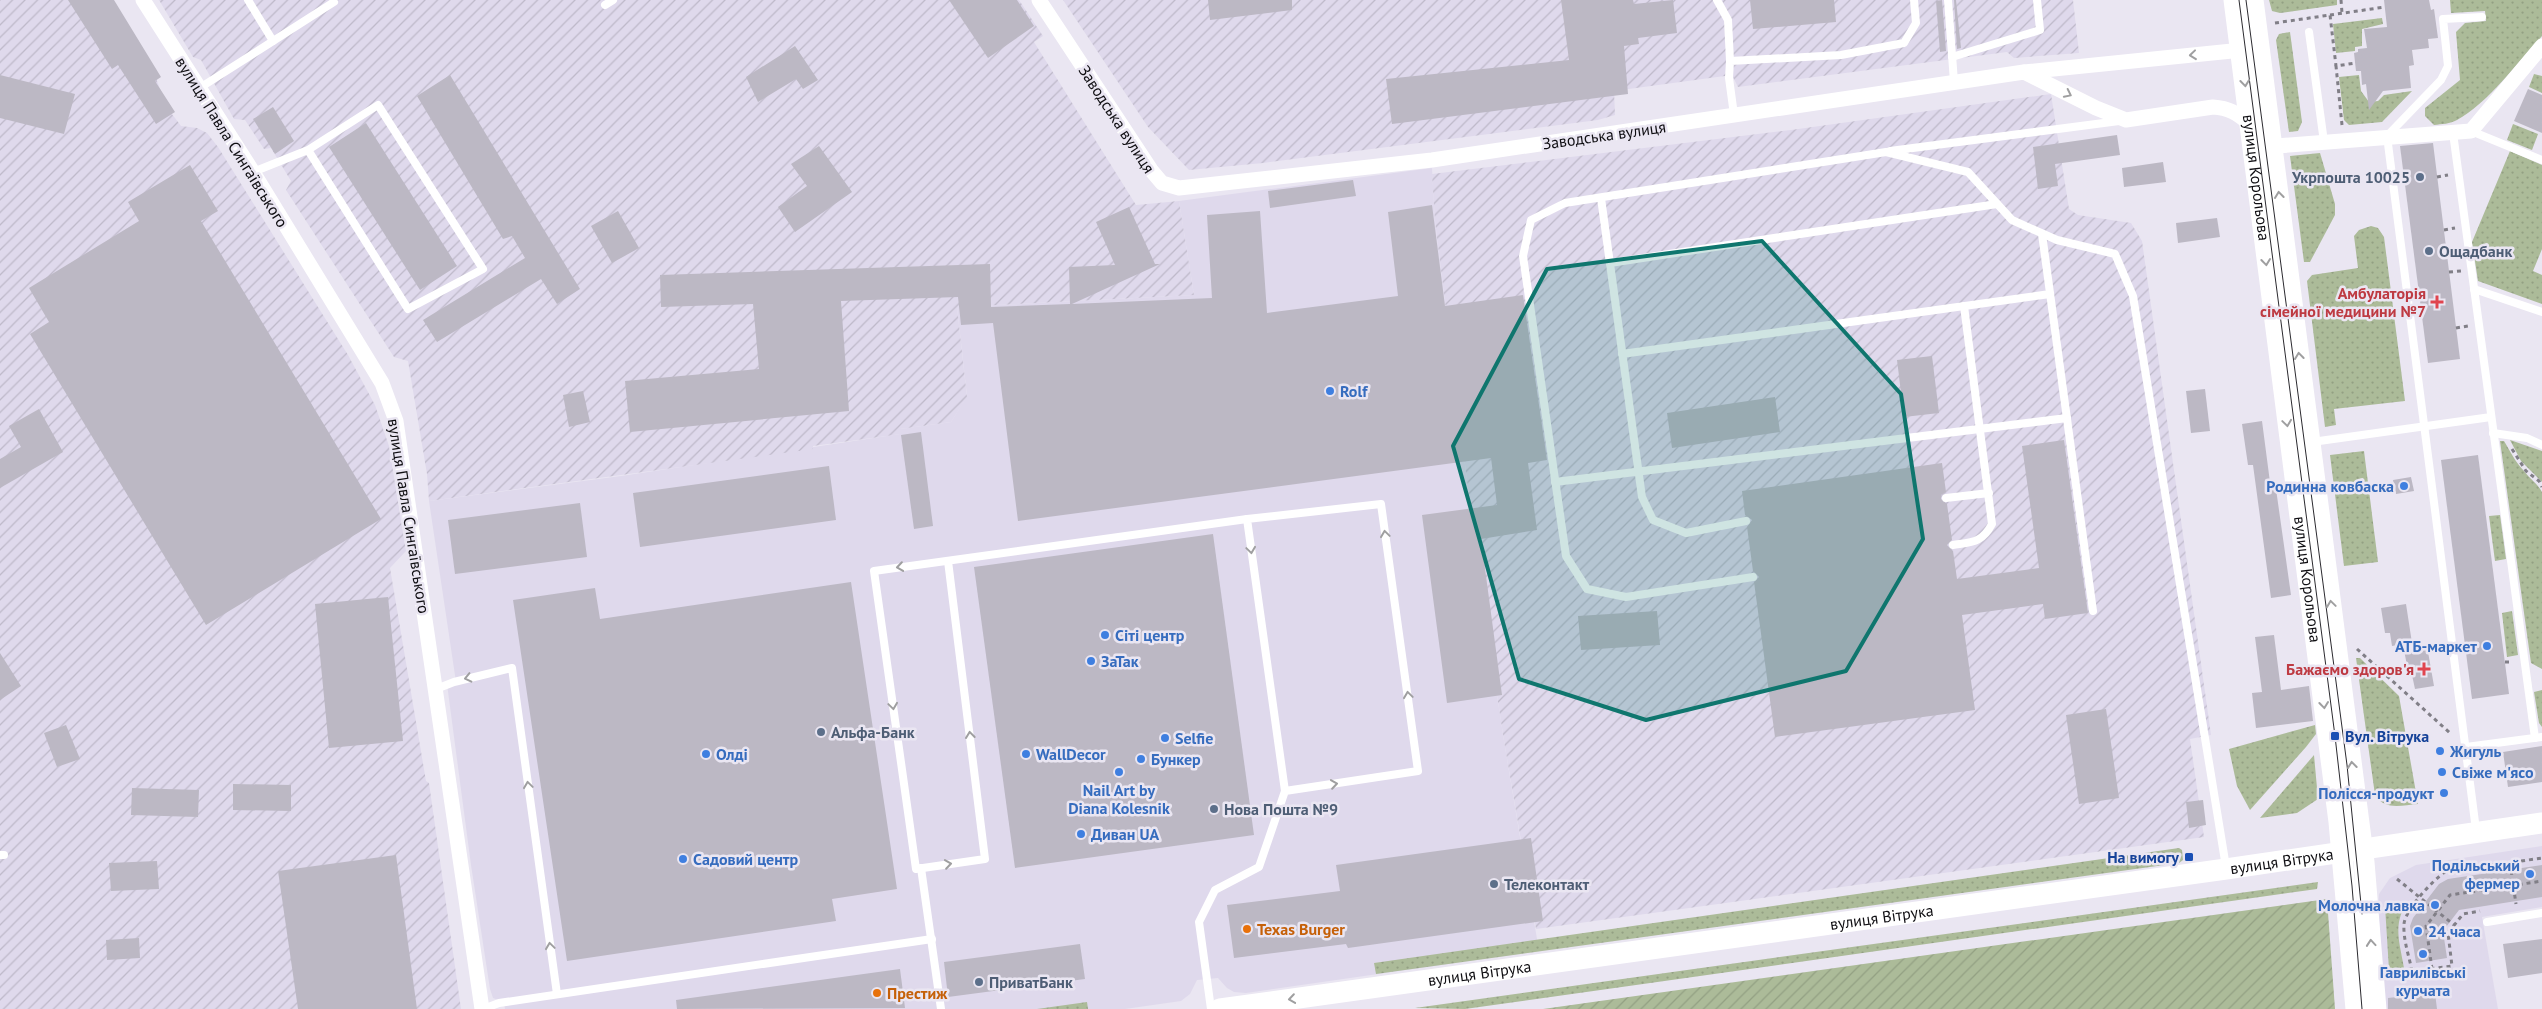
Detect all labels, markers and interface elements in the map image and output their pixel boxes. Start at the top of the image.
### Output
one-way arrow [2189,49,2197,60]
street label: вулиця Павла Сингаївського [171,53,293,231]
street label: Заводська вулиця [1075,61,1159,177]
one-way arrow [2239,79,2250,87]
one-way arrow [2063,88,2072,98]
street label: вулиця Корольова [2239,113,2275,242]
street label: Заводська вулиця [1541,116,1667,154]
place label: Укрпошта 10025 [2291,167,2410,187]
marker: Укрпошта 10025 [2414,171,2426,183]
one-way arrow [2274,190,2285,198]
place label: Ощадбанк [2439,241,2512,261]
marker: Ощадбанк [2423,245,2435,257]
one-way arrow [2260,258,2271,266]
place label: Амбулаторія сімейної медицини №7 [2260,283,2426,321]
marker: Амбулаторія сімейної медицини №7 [2430,295,2444,309]
one-way arrow [2294,352,2305,360]
place label: Rolf [1340,381,1368,401]
marker: Rolf [1324,385,1336,397]
street label: вулиця Павла Сингаївського [384,417,434,615]
one-way arrow [2281,419,2292,427]
place label: Родинна ковбаска [2266,476,2394,496]
marker: Родинна ковбаска [2398,480,2410,492]
street label: вулиця Корольова [2290,515,2326,644]
one-way arrow [1381,530,1391,538]
one-way arrow [1245,547,1256,555]
one-way arrow [896,562,905,572]
one-way arrow [2327,600,2337,608]
place label: Сіті центр [1115,625,1185,645]
marker: Сіті центр [1099,629,1111,641]
place label: АТБ-маркет [2395,636,2477,656]
marker: АТБ-маркет [2481,640,2493,652]
place label: ЗаТак [1101,651,1139,671]
marker: ЗаТак [1085,655,1097,667]
place label: Бажаємо здоров'я [2286,659,2414,679]
marker: Бажаємо здоров'я [2418,663,2430,675]
one-way arrow [464,672,473,683]
one-way arrow [1403,691,1413,699]
one-way arrow [2318,702,2329,710]
one-way arrow [887,703,898,711]
place label: Альфа-Банк [831,722,915,742]
marker: Альфа-Банк [815,726,827,738]
place label: Вул. Вітрука [2345,726,2429,746]
place label: Selfie [1175,728,1213,748]
one-way arrow [965,730,976,738]
marker: Вул. Вітрука [2329,730,2341,742]
marker: Selfie [1159,732,1171,744]
place label: Жигуль [2449,741,2501,761]
place label: Олді [716,744,748,764]
place label: WallDecor [1036,744,1106,764]
marker: Жигуль [2434,745,2446,757]
marker: Олді [700,748,712,760]
marker: WallDecor [1020,748,1032,760]
place label: Бункер [1151,749,1201,769]
marker: Бункер [1135,753,1147,765]
one-way arrow [2347,761,2358,769]
place label: Свіже м'ясо [2452,762,2534,782]
marker: Nail Art by Diana Kolesnik [1113,766,1125,778]
marker: Свіже м'ясо [2436,766,2448,778]
one-way arrow [1329,779,1338,789]
place label: Nail Art by Diana Kolesnik [1068,780,1170,818]
one-way arrow [523,781,534,789]
place label: Полісся-продукт [2318,783,2434,803]
marker: Полісся-продукт [2438,787,2450,799]
place label: Нова Пошта №9 [1224,799,1338,819]
marker: Нова Пошта №9 [1208,803,1220,815]
place label: Диван UA [1091,824,1159,844]
marker: Диван UA [1075,828,1087,840]
street label: вулиця Вітрука [2229,843,2335,878]
place label: На вимогу [2107,847,2179,867]
place label: Садовий центр [693,849,798,869]
marker: На вимогу [2183,851,2195,863]
marker: Садовий центр [677,853,689,865]
place label: Подільський фермер [2432,855,2520,893]
one-way arrow [944,860,953,870]
marker: Подільський фермер [2524,868,2536,880]
place label: Телеконтакт [1504,874,1590,894]
marker: Телеконтакт [1488,878,1500,890]
place label: Молочна лавка [2318,895,2425,915]
marker: Молочна лавка [2429,899,2441,911]
street label: вулиця Вітрука [1829,900,1935,934]
place label: Texas Burger [1257,919,1345,939]
place label: 24 часа [2428,921,2481,941]
marker: Texas Burger [1241,923,1253,935]
marker: 24 часа [2412,925,2424,937]
one-way arrow [2366,939,2377,947]
one-way arrow [545,942,556,950]
marker: Гаврилівські курчата [2417,948,2429,960]
street label: вулиця Вітрука [1426,956,1533,990]
place label: Гаврилівські курчата [2380,962,2466,1000]
place label: ПриватБанк [989,972,1073,992]
marker: ПриватБанк [973,976,985,988]
place label: Престиж [887,983,948,1003]
marker: Престиж [871,987,883,999]
one-way arrow [1287,993,1295,1004]

